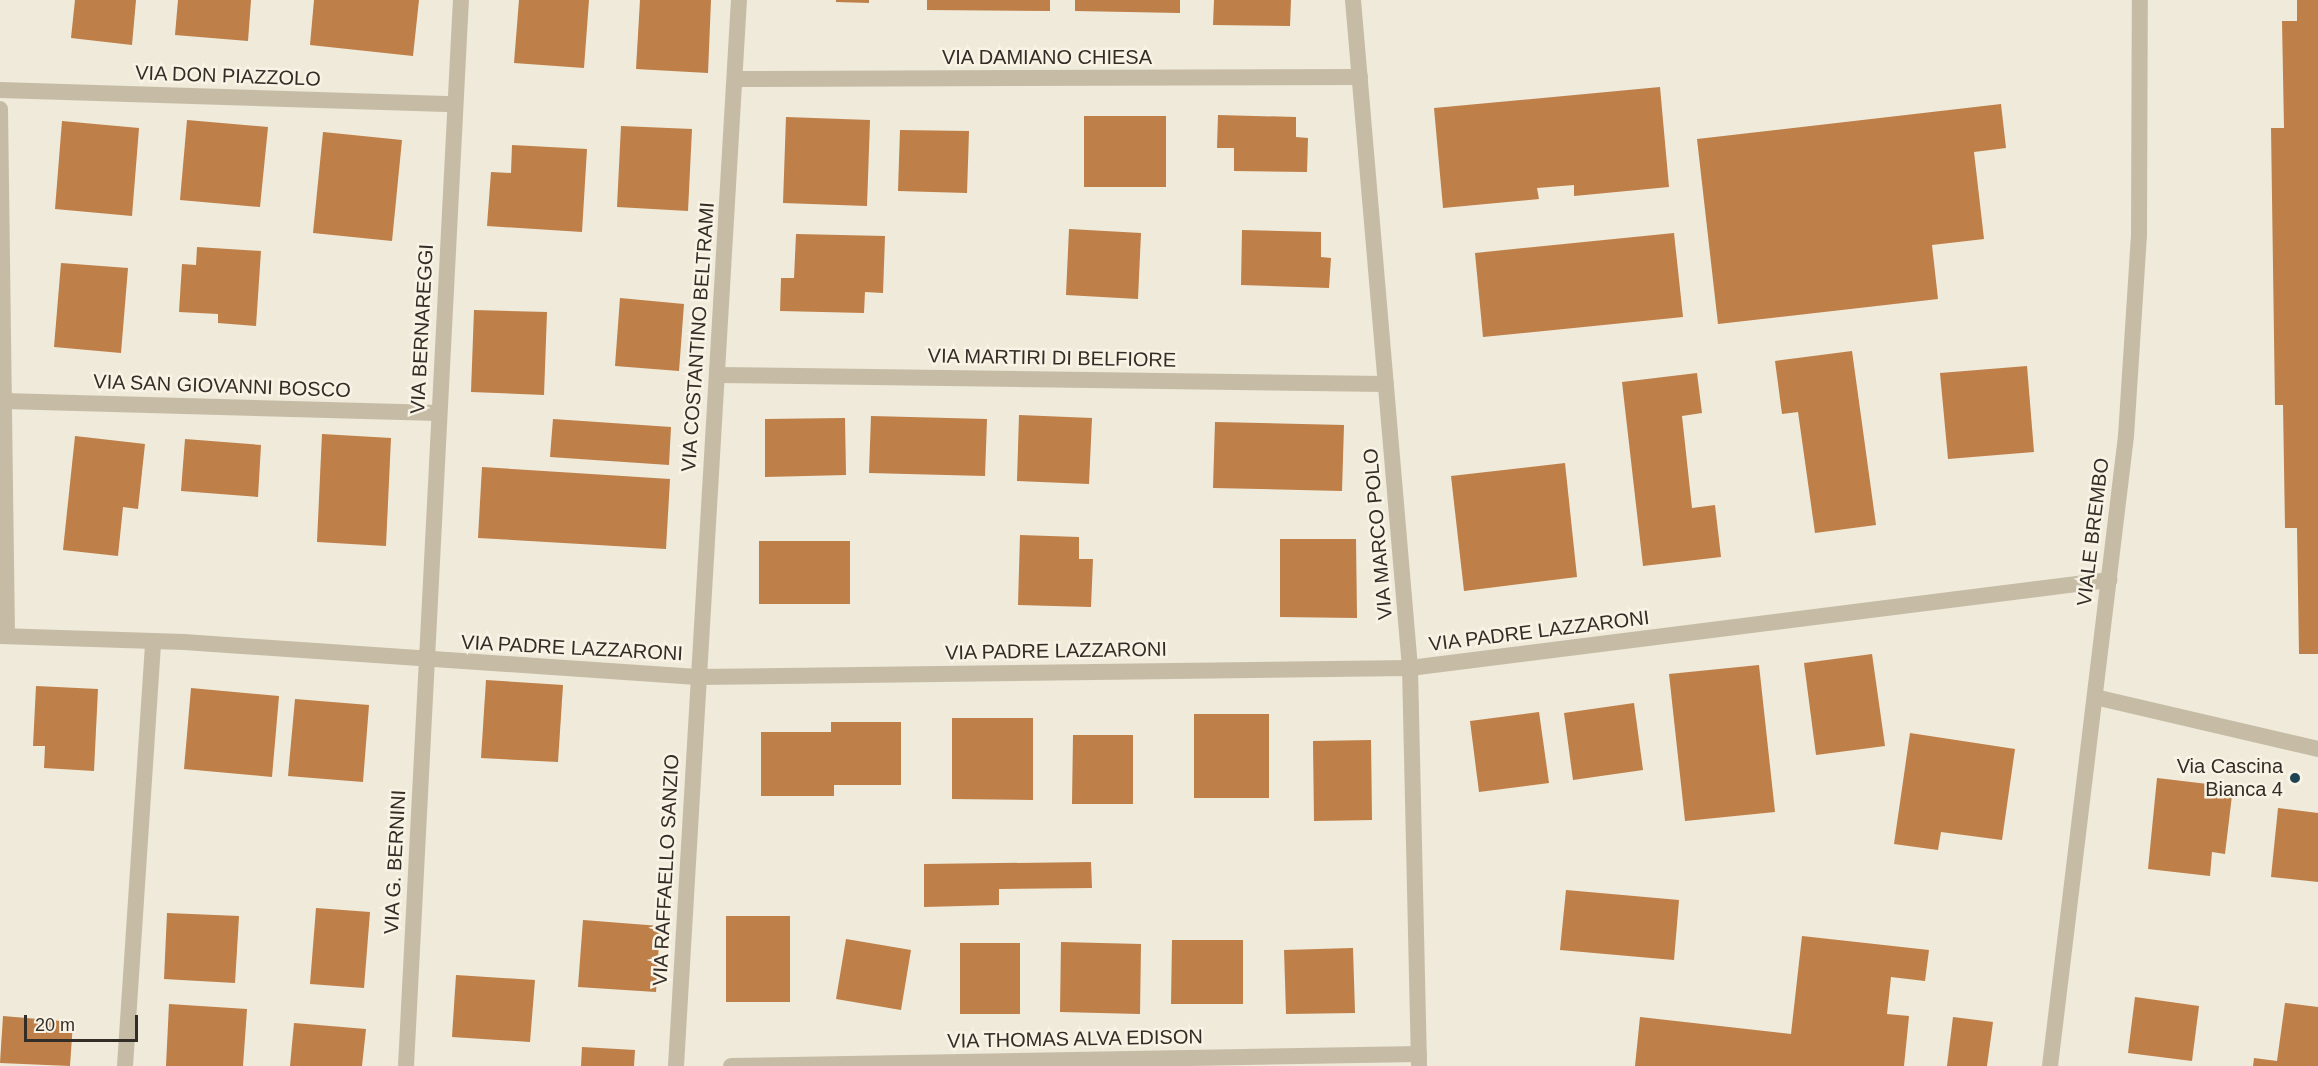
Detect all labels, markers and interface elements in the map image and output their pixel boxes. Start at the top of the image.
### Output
street label: VIA DAMIANO CHIESA [941,45,1153,69]
street label: VIA DON PIAZZOLO [134,61,322,91]
street label: VIA COSTANTINO BELTRAMI [677,201,719,473]
street label: VIA BERNAREGGI [406,243,438,415]
street label: VIA MARTIRI DI BELFIORE [927,344,1177,372]
street label: VIA SAN GIOVANNI BOSCO [92,369,352,403]
street label: VIA MARCO POLO [1358,447,1398,621]
street label: VIALE BREMBO [2072,457,2114,607]
street label: VIA PADRE LAZZARONI [1427,606,1651,656]
street label: VIA PADRE LAZZARONI [460,630,684,666]
street label: VIA PADRE LAZZARONI [944,637,1168,665]
street label: VIA RAFFAELLO SANZIO [648,753,684,987]
place label: Via Cascina Bianca 4 [2177,754,2283,801]
marker: Via Cascina Bianca 4 [2288,771,2302,785]
street label: VIA G. BERNINI [379,789,411,935]
scale bar [27,1003,141,1041]
text: 20 m [35,1015,75,1035]
street label: VIA THOMAS ALVA EDISON [945,1025,1205,1053]

